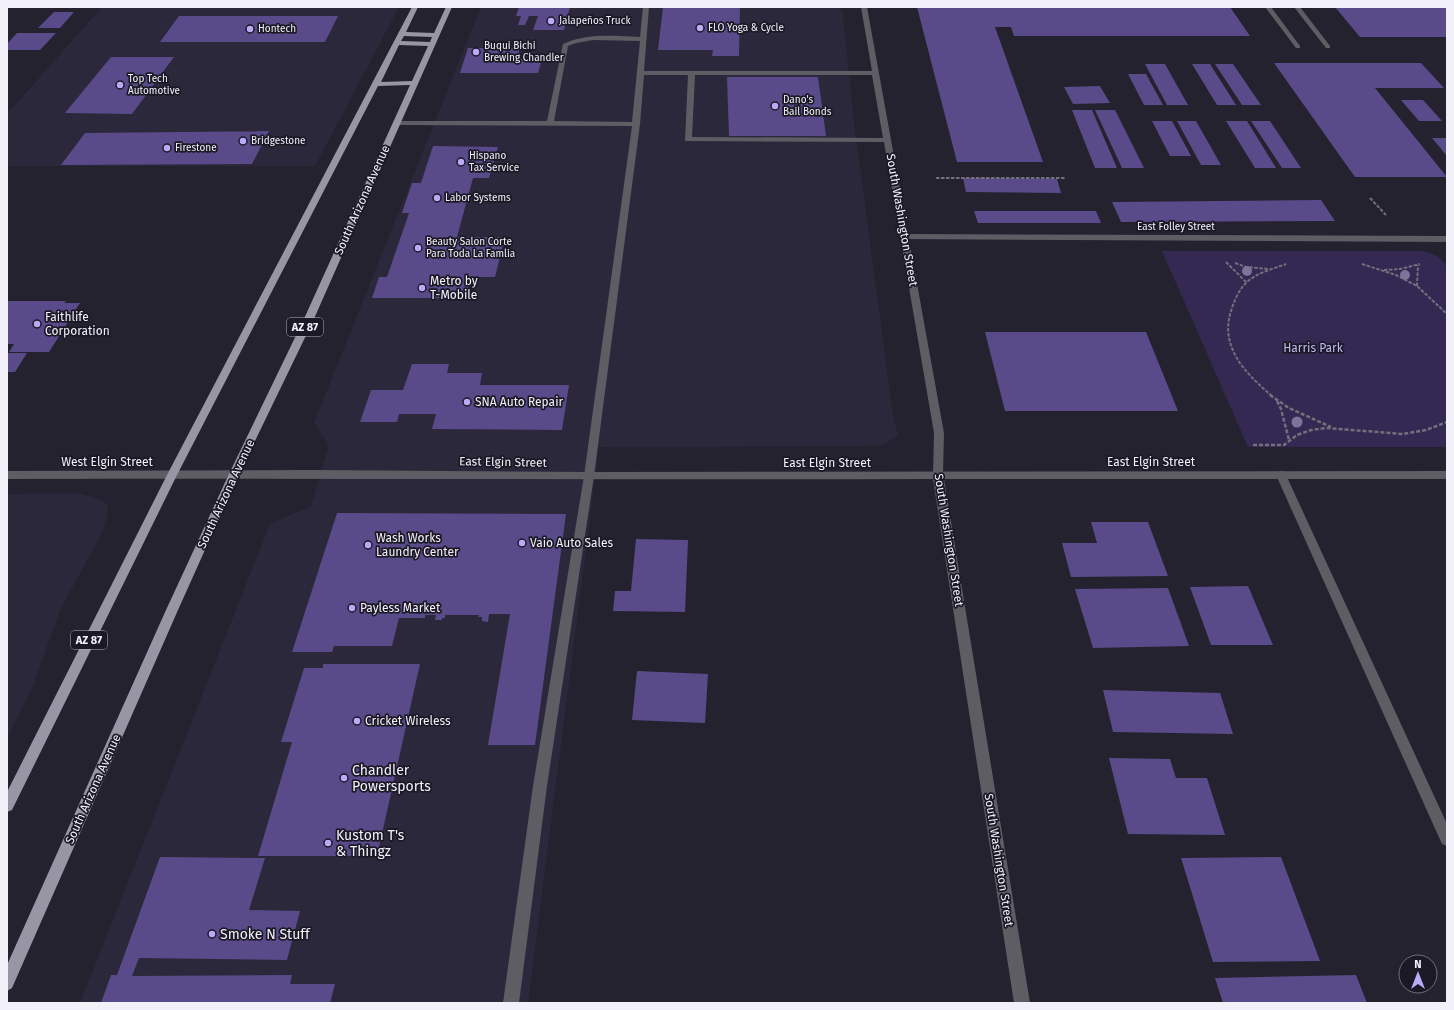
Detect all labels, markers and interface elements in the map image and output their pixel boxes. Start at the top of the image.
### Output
place label: Jalapeños Truck [559,15,631,27]
marker: Jalapeños Truck [546,16,556,26]
place label: FLO Yoga & Cycle [708,22,784,34]
place label: Hontech [258,23,296,35]
marker: FLO Yoga & Cycle [695,23,705,33]
marker: Hontech [245,24,255,34]
place label: Buqui Bichi Brewing Chandler [484,40,564,64]
marker: Buqui Bichi Brewing Chandler [471,47,481,57]
place label: Top Tech Automotive [128,73,180,97]
marker: Top Tech Automotive [115,80,125,90]
place label: Dano's Bail Bonds [783,94,832,118]
marker: Dano's Bail Bonds [770,101,780,111]
place label: Bridgestone [251,135,306,147]
marker: Bridgestone [238,136,248,146]
place label: Firestone [175,142,217,154]
marker: Firestone [162,143,172,153]
street label: South Arizona Avenue [331,143,393,257]
place label: Hispano Tax Service [469,150,519,174]
street label: South Washington Street [883,153,921,288]
marker: Hispano Tax Service [456,157,466,167]
place label: Labor Systems [445,192,511,204]
marker: Labor Systems [432,193,442,203]
street label: East Folley Street [1137,221,1215,233]
place label: Beauty Salon Corte Para Toda La Famlia [426,236,515,260]
marker: Beauty Salon Corte Para Toda La Famlia [413,243,423,253]
place label: Metro by T-Mobile [430,274,478,302]
marker: Metro by T-Mobile [417,283,427,293]
place label: Faithlife Corporation [45,310,110,338]
road number: AZ 87 [287,318,323,336]
marker: Faithlife Corporation [32,319,42,329]
park label: Harris Park [1283,341,1344,355]
place label: SNA Auto Repair [475,395,564,409]
marker: SNA Auto Repair [462,397,472,407]
street label: South Arizona Avenue [195,437,257,551]
street label: East Elgin Street [459,454,548,470]
street label: West Elgin Street [61,455,154,469]
street label: East Elgin Street [1107,455,1196,469]
street label: East Elgin Street [783,456,872,470]
street label: South Washington Street [932,473,967,608]
place label: Wash Works Laundry Center [376,531,459,559]
place label: Vaio Auto Sales [530,536,613,550]
marker: Vaio Auto Sales [517,538,527,548]
marker: Wash Works Laundry Center [363,540,373,550]
place label: Payless Market [360,601,441,615]
marker: Payless Market [347,603,357,613]
road number: AZ 87 [71,631,107,649]
place label: Cricket Wireless [365,714,451,728]
marker: Cricket Wireless [352,716,362,726]
street label: South Arizona Avenue [62,732,124,846]
place label: Chandler Powersports [352,762,431,795]
marker: Chandler Powersports [339,773,349,783]
street label: South Washington Street [982,793,1017,928]
place label: Kustom T's & Thingz [336,827,405,860]
marker: Kustom T's & Thingz [323,838,333,848]
place label: Smoke N Stuff [220,926,311,943]
marker: Smoke N Stuff [207,929,217,939]
north arrow [1398,954,1438,994]
text: N [1414,958,1422,971]

